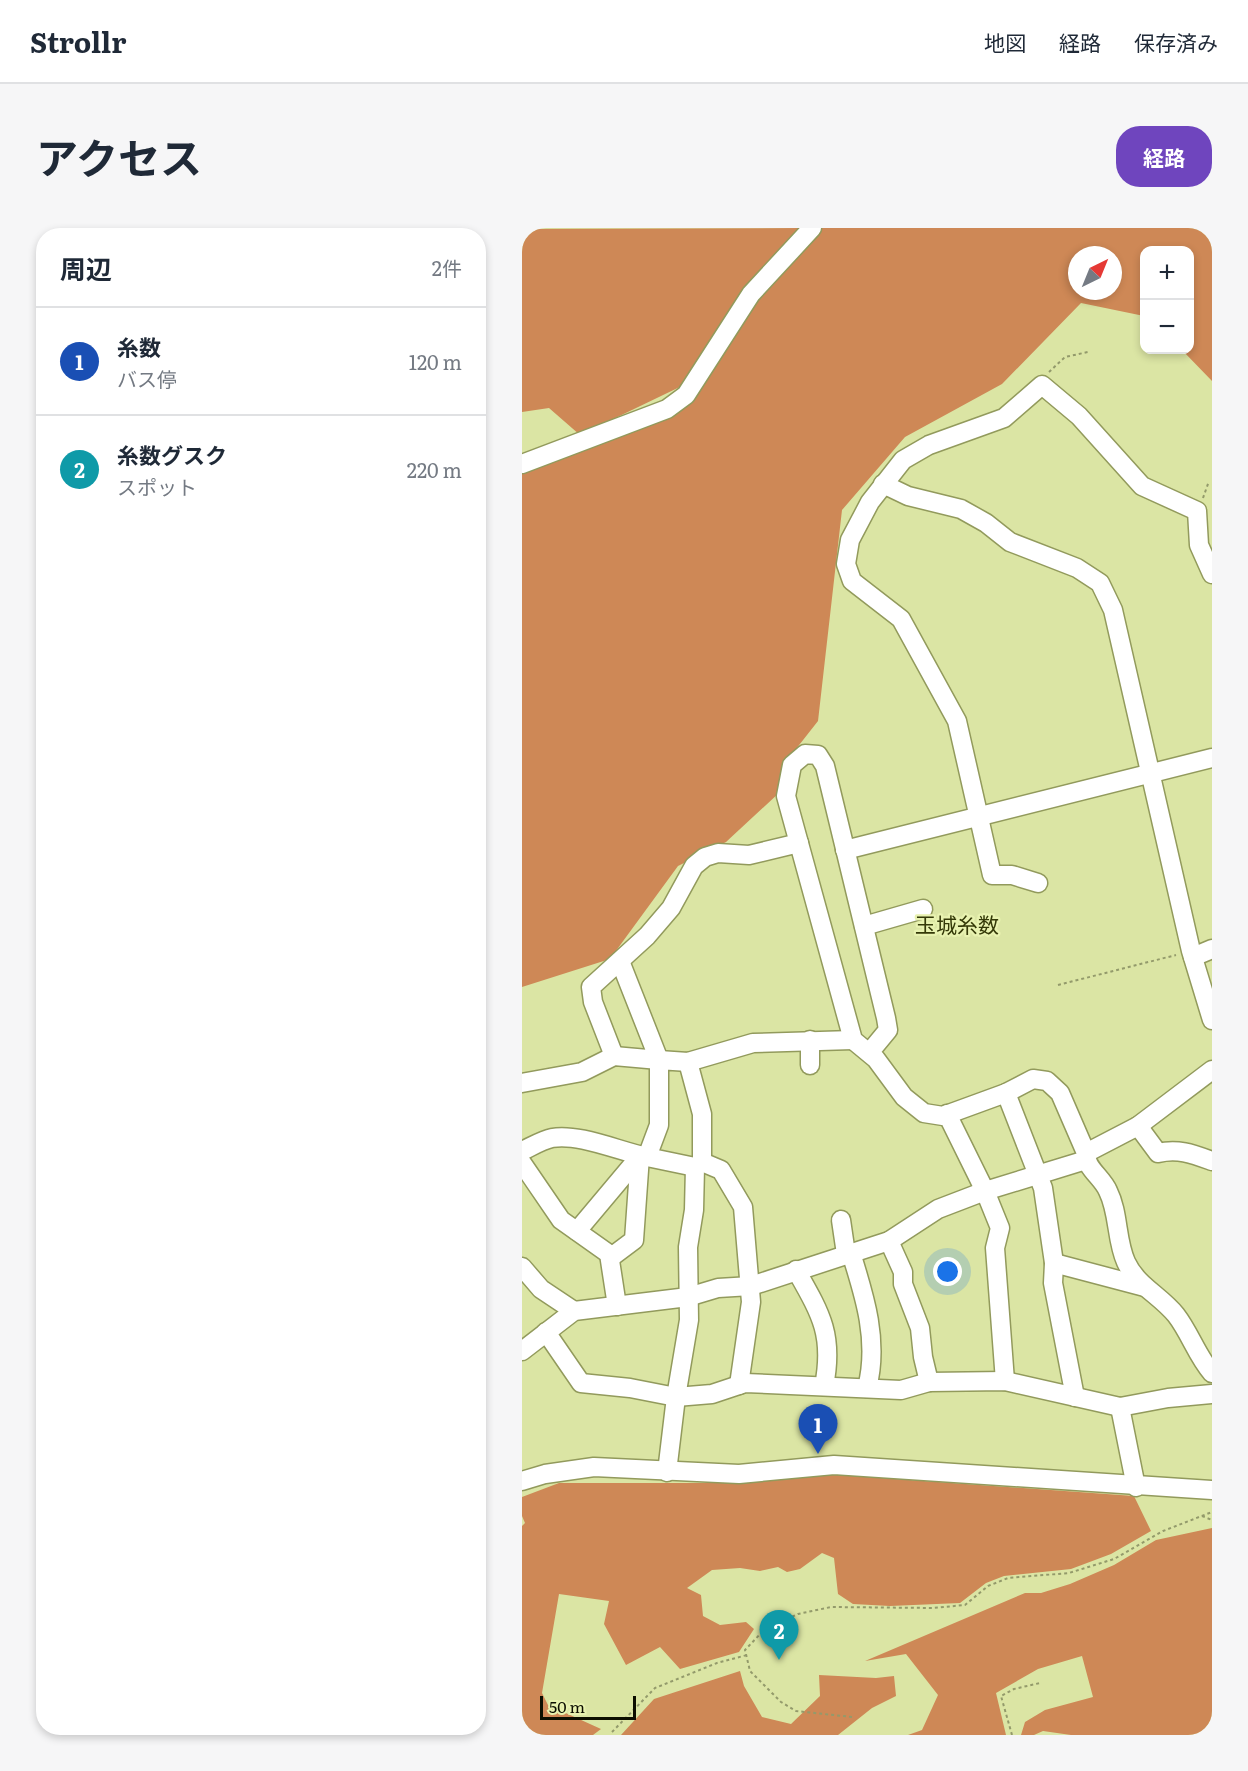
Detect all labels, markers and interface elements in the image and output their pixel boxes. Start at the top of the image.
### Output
text: Strollr [30,20,126,62]
text: 地図 [984,26,1026,57]
text: 経路 [1059,26,1101,57]
text: 保存済み [1134,26,1218,57]
text: アクセス [36,125,202,187]
button: 経路 [1116,126,1212,187]
north arrow [1068,246,1122,300]
map controls [1140,246,1194,354]
button: + [1140,246,1194,300]
text: 周辺 [60,248,112,287]
text: 2件 [432,252,462,282]
button: − [1140,300,1194,354]
text: 糸数 [117,330,161,363]
text: 1 [75,346,84,376]
text: 120 m [409,346,462,376]
text: バス停 [117,363,177,393]
text: 糸数グスク [117,438,227,471]
text: 2 [74,454,85,484]
text: 220 m [407,454,462,484]
text: スポット [117,471,197,501]
district label: 玉城糸数 [915,908,999,939]
your location [933,1257,962,1286]
pin: 1 [798,1404,838,1454]
pin: 2 [760,1610,798,1660]
scale bar [540,1693,636,1720]
text: 50 m [549,1694,585,1718]

